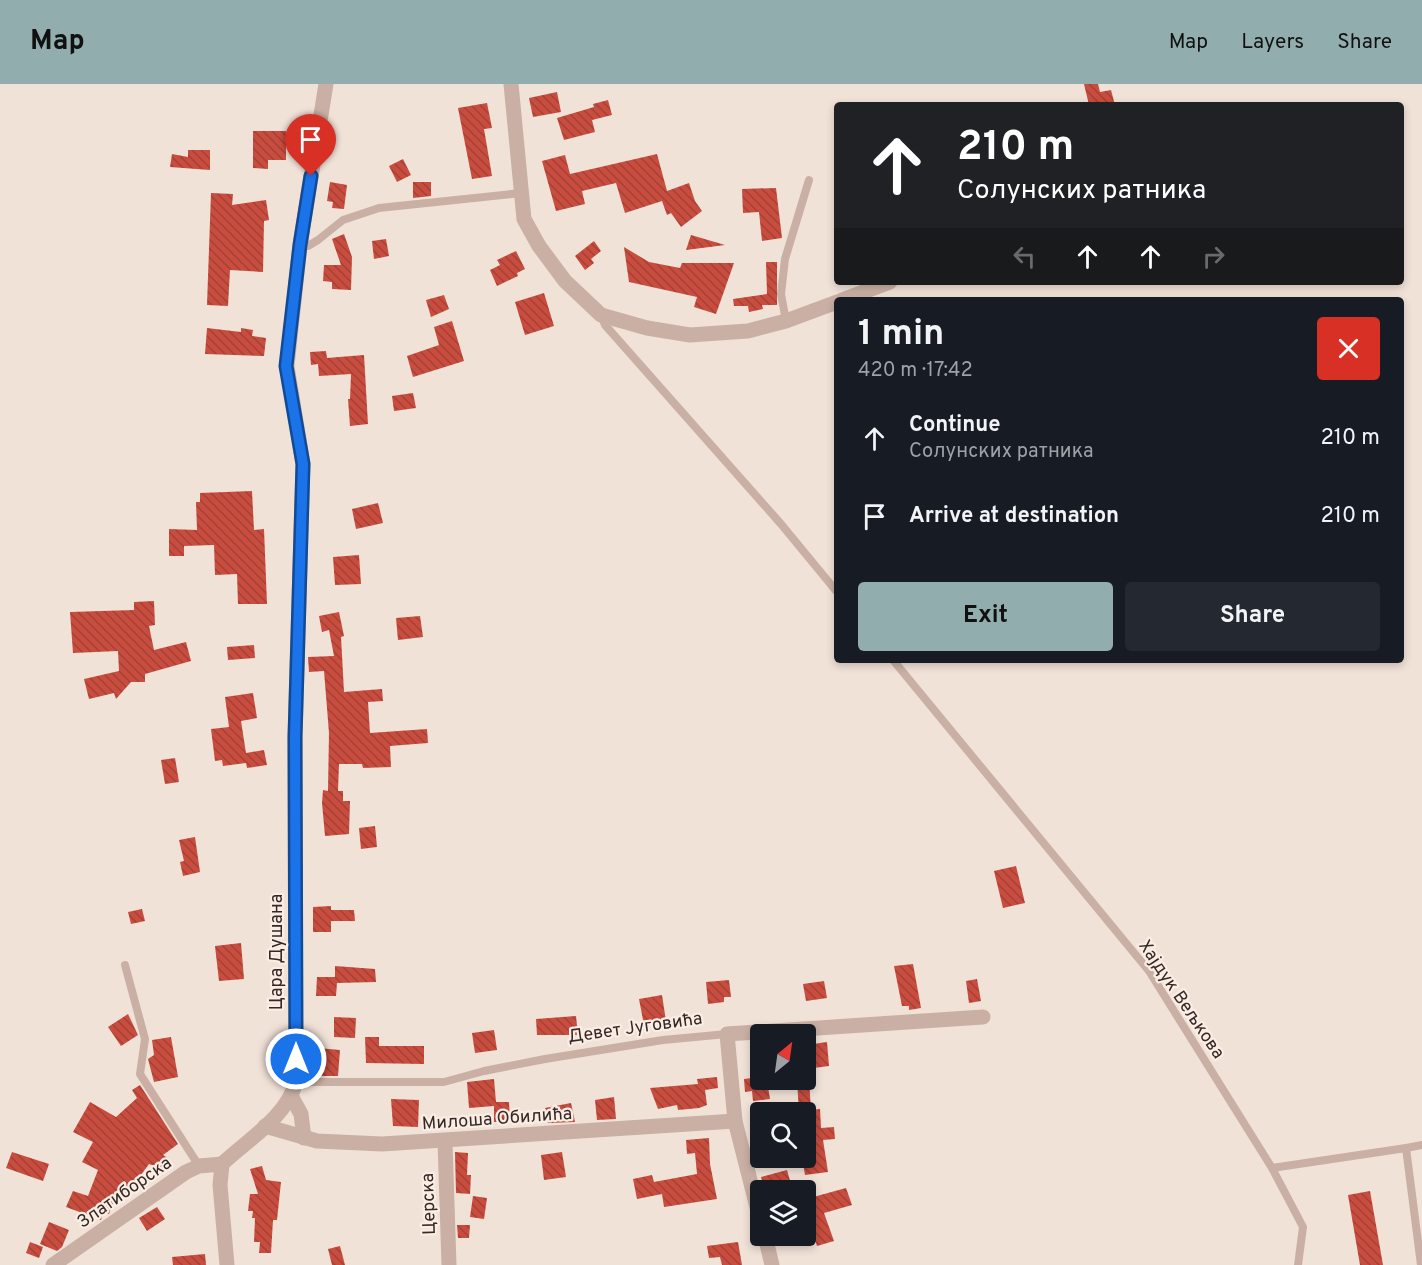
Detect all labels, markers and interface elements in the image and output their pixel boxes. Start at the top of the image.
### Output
text: Map [30,24,85,60]
text: Map [1169,29,1208,56]
text: Layers [1241,29,1304,56]
text: Share [1337,29,1392,56]
pin [285,114,336,176]
text: 210 m [957,122,1074,175]
icon: arrive [294,123,327,156]
icon: ahead [858,126,936,204]
text: Солунских ратника [957,174,1206,208]
icon: left [1008,240,1041,273]
icon: ahead [1071,240,1104,273]
icon: ahead [1134,240,1167,273]
icon: right [1197,240,1230,273]
text: 1 min [858,312,944,358]
button: close [1317,317,1380,380]
text: 420 m · 17:42 [858,358,973,384]
text: Continue [909,412,1000,439]
icon: ahead [858,422,891,455]
text: 210 m [1320,425,1380,452]
text: Солунских ратника [909,439,1094,465]
icon: arrive [858,500,891,533]
text: Arrive at destination [909,503,1119,530]
text: 210 m [1320,503,1380,530]
button: Exit [858,582,1113,651]
button: Share [1125,582,1380,651]
street label: Цара Душана [266,894,289,1010]
street label: Хајдук Вељкова [1132,936,1229,1064]
street label: Девет Југовића [567,1008,704,1049]
north arrow [750,1024,816,1090]
map controls [750,1024,816,1246]
position arrow [264,1027,328,1091]
button: search [750,1102,816,1168]
street label: Милоша Обилића [421,1103,573,1136]
street label: Златиборска [73,1152,177,1234]
street label: Церска [417,1173,442,1235]
button: layers [750,1180,816,1246]

